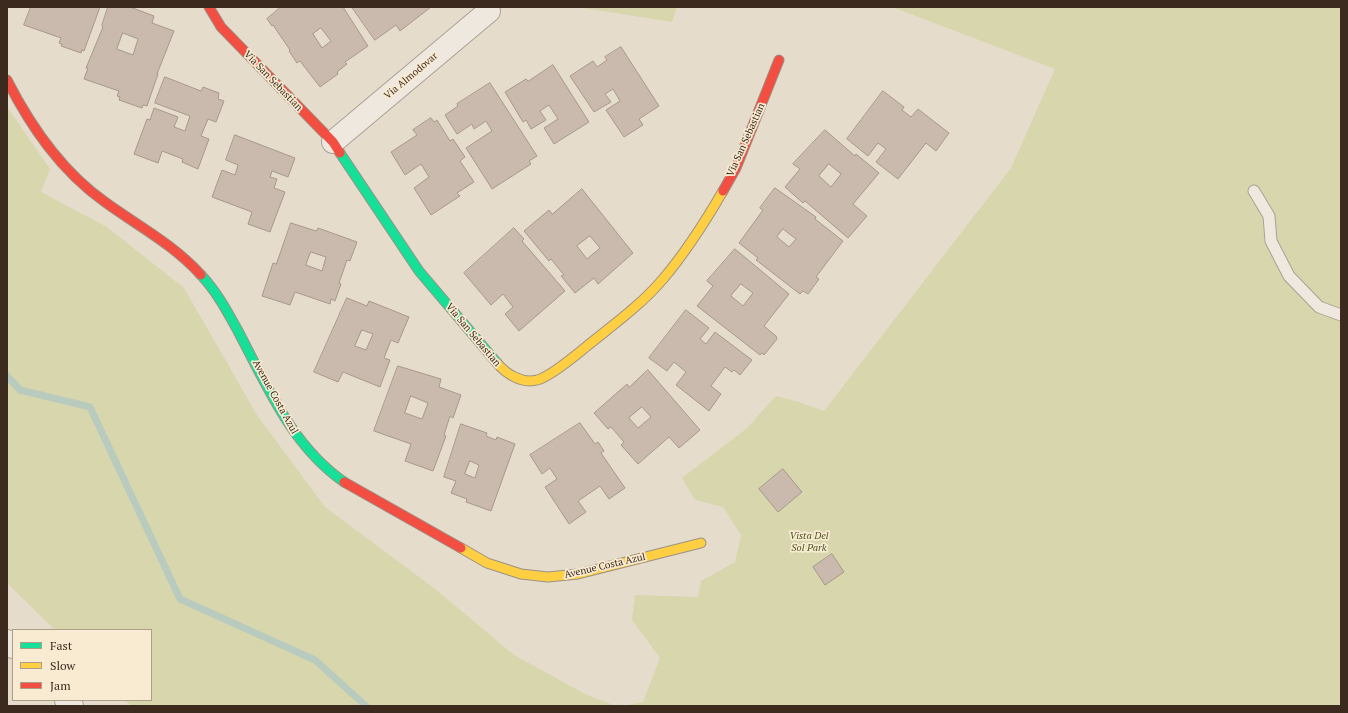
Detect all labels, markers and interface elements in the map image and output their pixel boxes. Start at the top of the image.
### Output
street label: Via San Sebastian [241,48,305,114]
street label: Via Almodovar [382,50,440,102]
street label: Via San Sebastian [724,101,768,179]
street label: Via San Sebastian [443,301,503,369]
street label: Avenue Costa Azul [250,358,300,436]
park label: Vista Del Sol Park [789,530,829,554]
street label: Avenue Costa Azul [563,551,647,581]
legend [12,629,152,701]
text: Fast [50,638,72,653]
text: Slow [50,658,75,673]
text: Jam [50,678,71,693]

